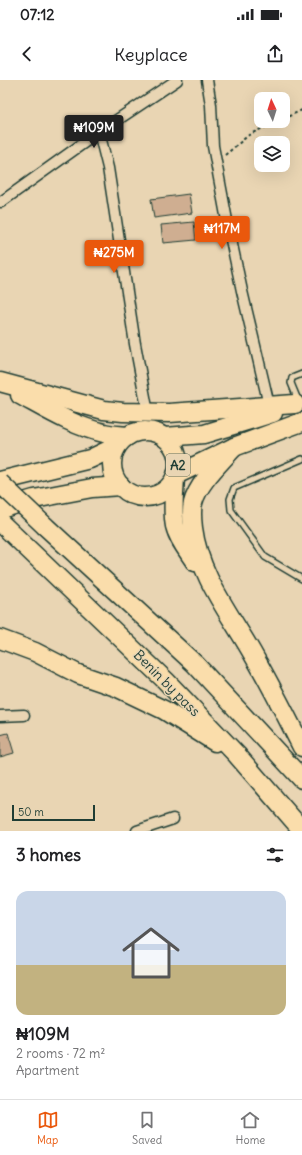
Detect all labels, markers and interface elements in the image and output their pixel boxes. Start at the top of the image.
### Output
text: 07:12 [20,5,55,24]
icon: back [16,43,38,65]
text: Keyplace [114,43,188,66]
icon: share [264,43,286,65]
north arrow [254,92,290,128]
map controls [254,92,290,172]
pin: ₦109M [66,115,122,149]
text: ₦109M [73,119,115,136]
button: layers [254,136,290,172]
pin: ₦117M [194,216,250,250]
text: ₦117M [204,220,240,237]
pin: ₦275M [86,240,142,274]
text: ₦275M [94,244,134,261]
road number: A2 [166,454,190,476]
street label: Benin by pass [130,646,204,720]
scale bar [12,803,95,822]
text: 50 m [18,805,44,819]
text: 3 homes [16,844,81,866]
icon: filters [264,844,286,866]
icon: home [115,917,187,989]
text: ₦109M [16,1023,70,1045]
text: 2 rooms · 72 m² [16,1045,105,1062]
text: Apartment [16,1062,79,1079]
tab: Map [37,1109,59,1147]
tab: Saved [132,1109,162,1147]
tab: Home [236,1109,265,1147]

